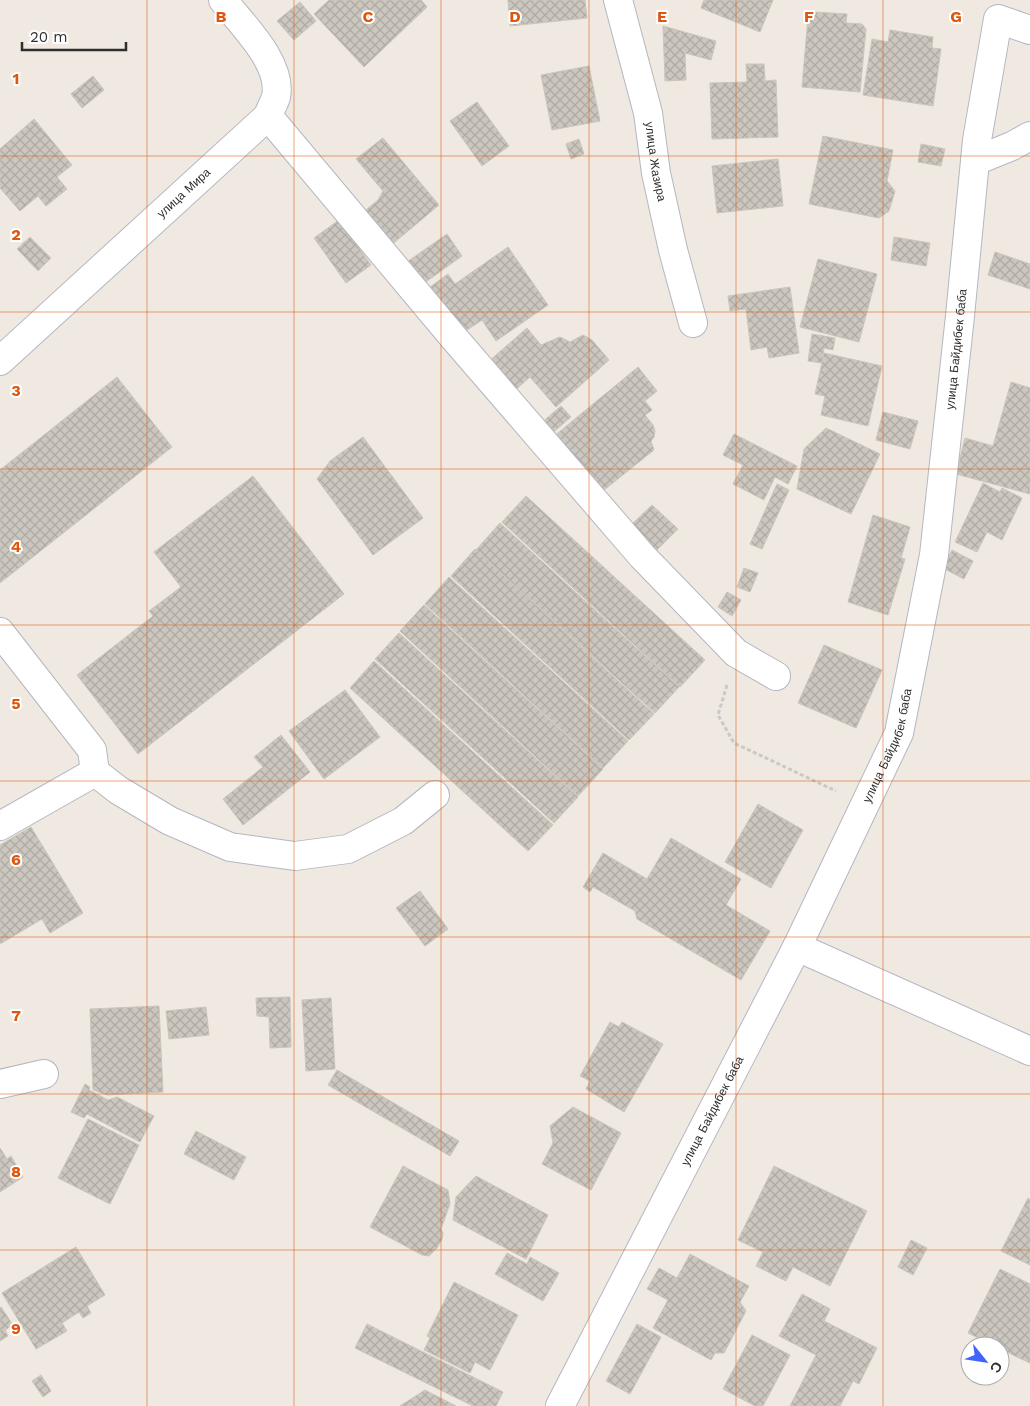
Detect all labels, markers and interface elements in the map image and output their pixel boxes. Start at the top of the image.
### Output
text: B [216,7,227,26]
text: C [363,7,374,26]
text: D [509,7,521,26]
text: E [657,7,667,26]
text: F [804,7,814,26]
text: G [950,7,962,26]
scale bar [22,20,126,52]
text: 20 m [30,28,68,46]
text: 1 [13,69,19,88]
street label: улица Жазира [642,121,669,203]
street label: улица Мира [154,165,214,221]
text: 2 [11,225,21,244]
street label: улица Байдибек баба [943,288,970,410]
text: 3 [11,381,21,400]
text: 4 [11,537,21,556]
street label: улица Байдибек баба [860,687,915,805]
text: 5 [11,694,21,713]
text: 6 [11,850,21,869]
text: 7 [11,1006,21,1025]
street label: улица Байдибек баба [678,1054,747,1168]
text: 8 [11,1162,21,1181]
text: 9 [11,1319,21,1338]
north arrow [960,1336,1010,1386]
text: С [987,1359,1006,1376]

